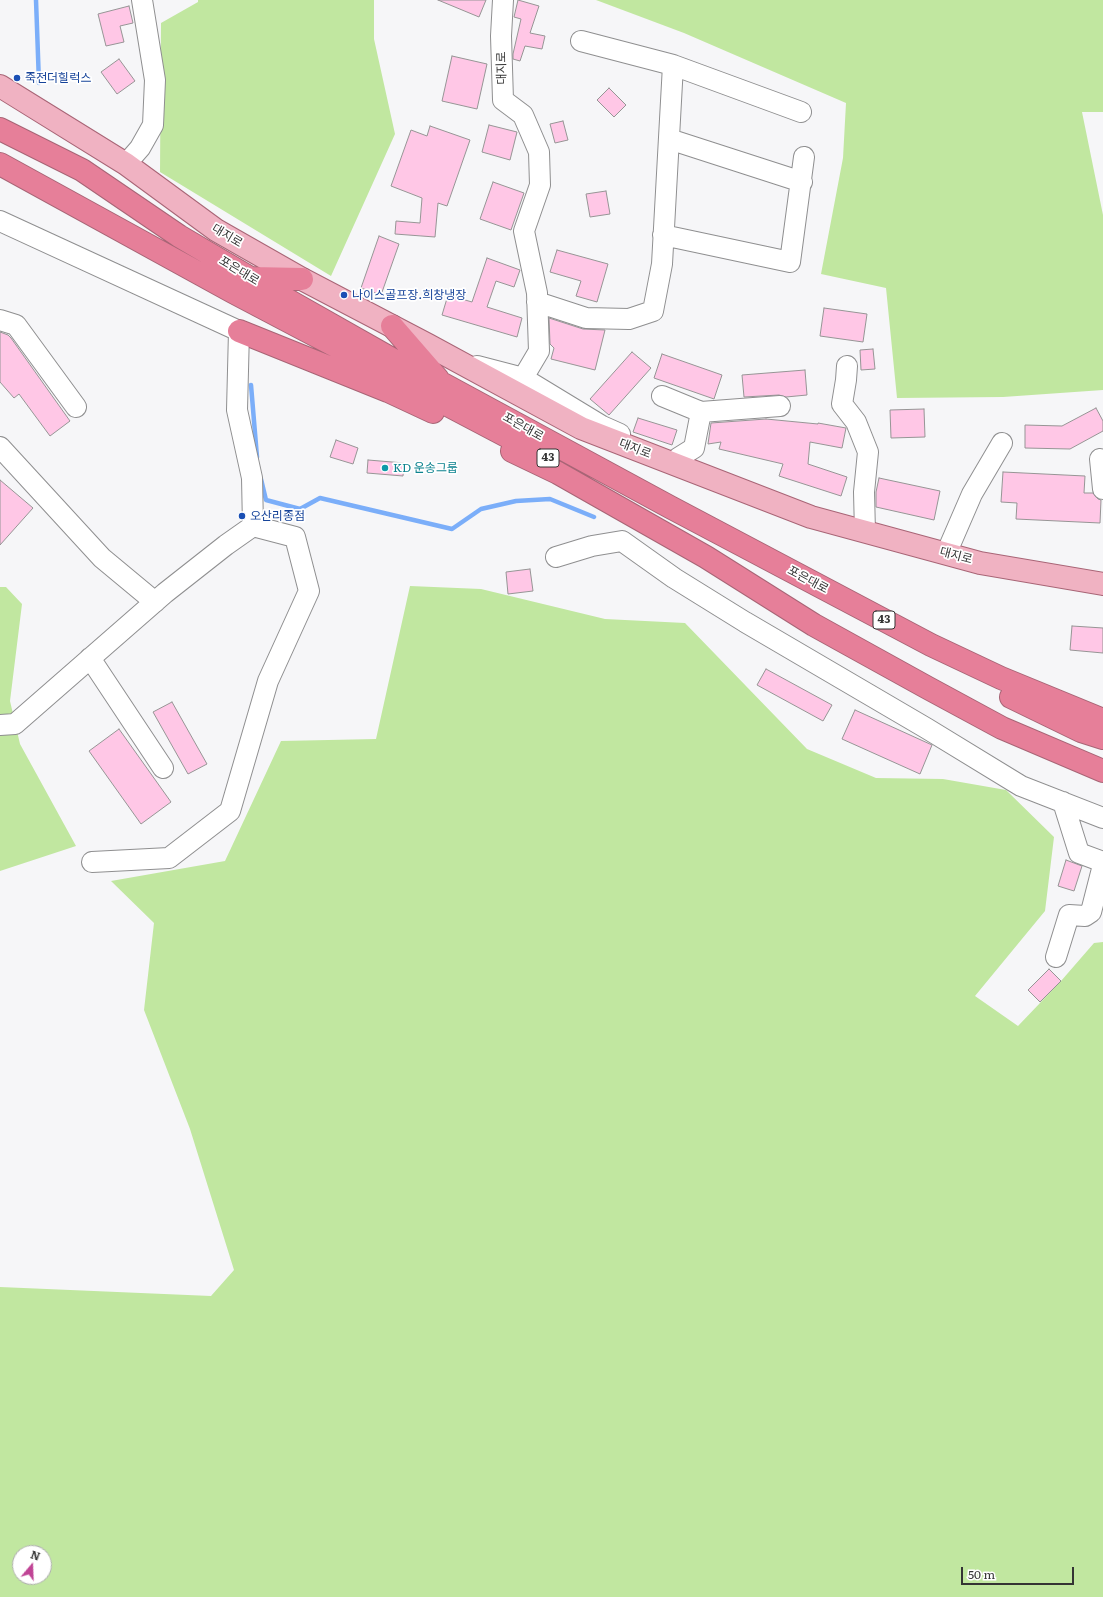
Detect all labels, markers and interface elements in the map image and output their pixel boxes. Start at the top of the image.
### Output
street label: 대지로 [495,51,509,85]
place label: 죽전더힐럭스 [25,71,91,85]
marker: 죽전더힐럭스 [12,73,22,83]
street label: 대지로 [209,221,245,251]
street label: 포은대로 [216,253,262,289]
place label: 나이스골프장.희창냉장 [352,288,466,302]
marker: 나이스골프장.희창냉장 [339,290,349,300]
street label: 포은대로 [500,410,546,444]
street label: 대지로 [617,436,653,462]
road number: 43 [537,449,559,467]
place label: KD 운송그룹 [393,461,458,475]
marker: KD 운송그룹 [380,463,390,473]
place label: 오산리종점 [250,509,305,523]
marker: 오산리종점 [237,511,247,521]
street label: 대지로 [938,545,974,567]
street label: 포은대로 [785,563,831,597]
road number: 43 [873,611,895,629]
north arrow [12,1545,52,1585]
text: N [29,1546,43,1564]
scale bar [963,1559,1076,1585]
text: 50 m [968,1565,995,1583]

